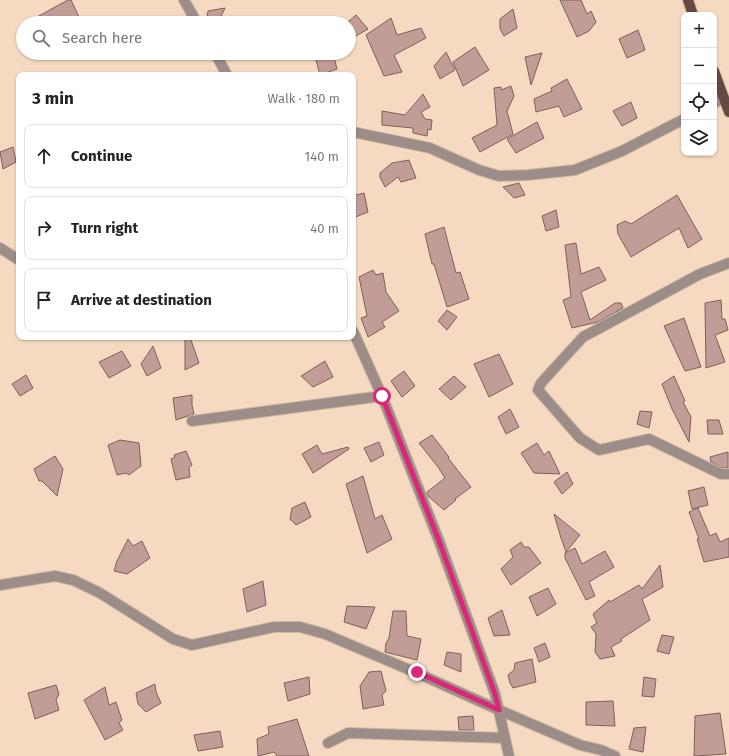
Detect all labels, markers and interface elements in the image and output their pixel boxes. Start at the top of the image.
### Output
map controls [681,12,717,156]
button: + [681,12,717,48]
search box [16,16,356,60]
icon: search [30,27,52,49]
text: Search here [62,29,142,47]
button: − [681,48,717,84]
button: locate [681,84,717,120]
text: 3 min [32,88,74,109]
text: Walk · 180 m [268,91,340,106]
button: layers [681,120,717,156]
icon: ahead [33,145,55,167]
text: Continue [71,147,132,165]
text: 140 m [305,149,339,164]
icon: right [33,217,55,239]
text: Turn right [71,219,138,237]
text: 40 m [310,221,339,236]
icon: arrive [33,289,55,311]
text: Arrive at destination [71,291,212,309]
route start [373,387,391,405]
route end [408,663,426,681]

